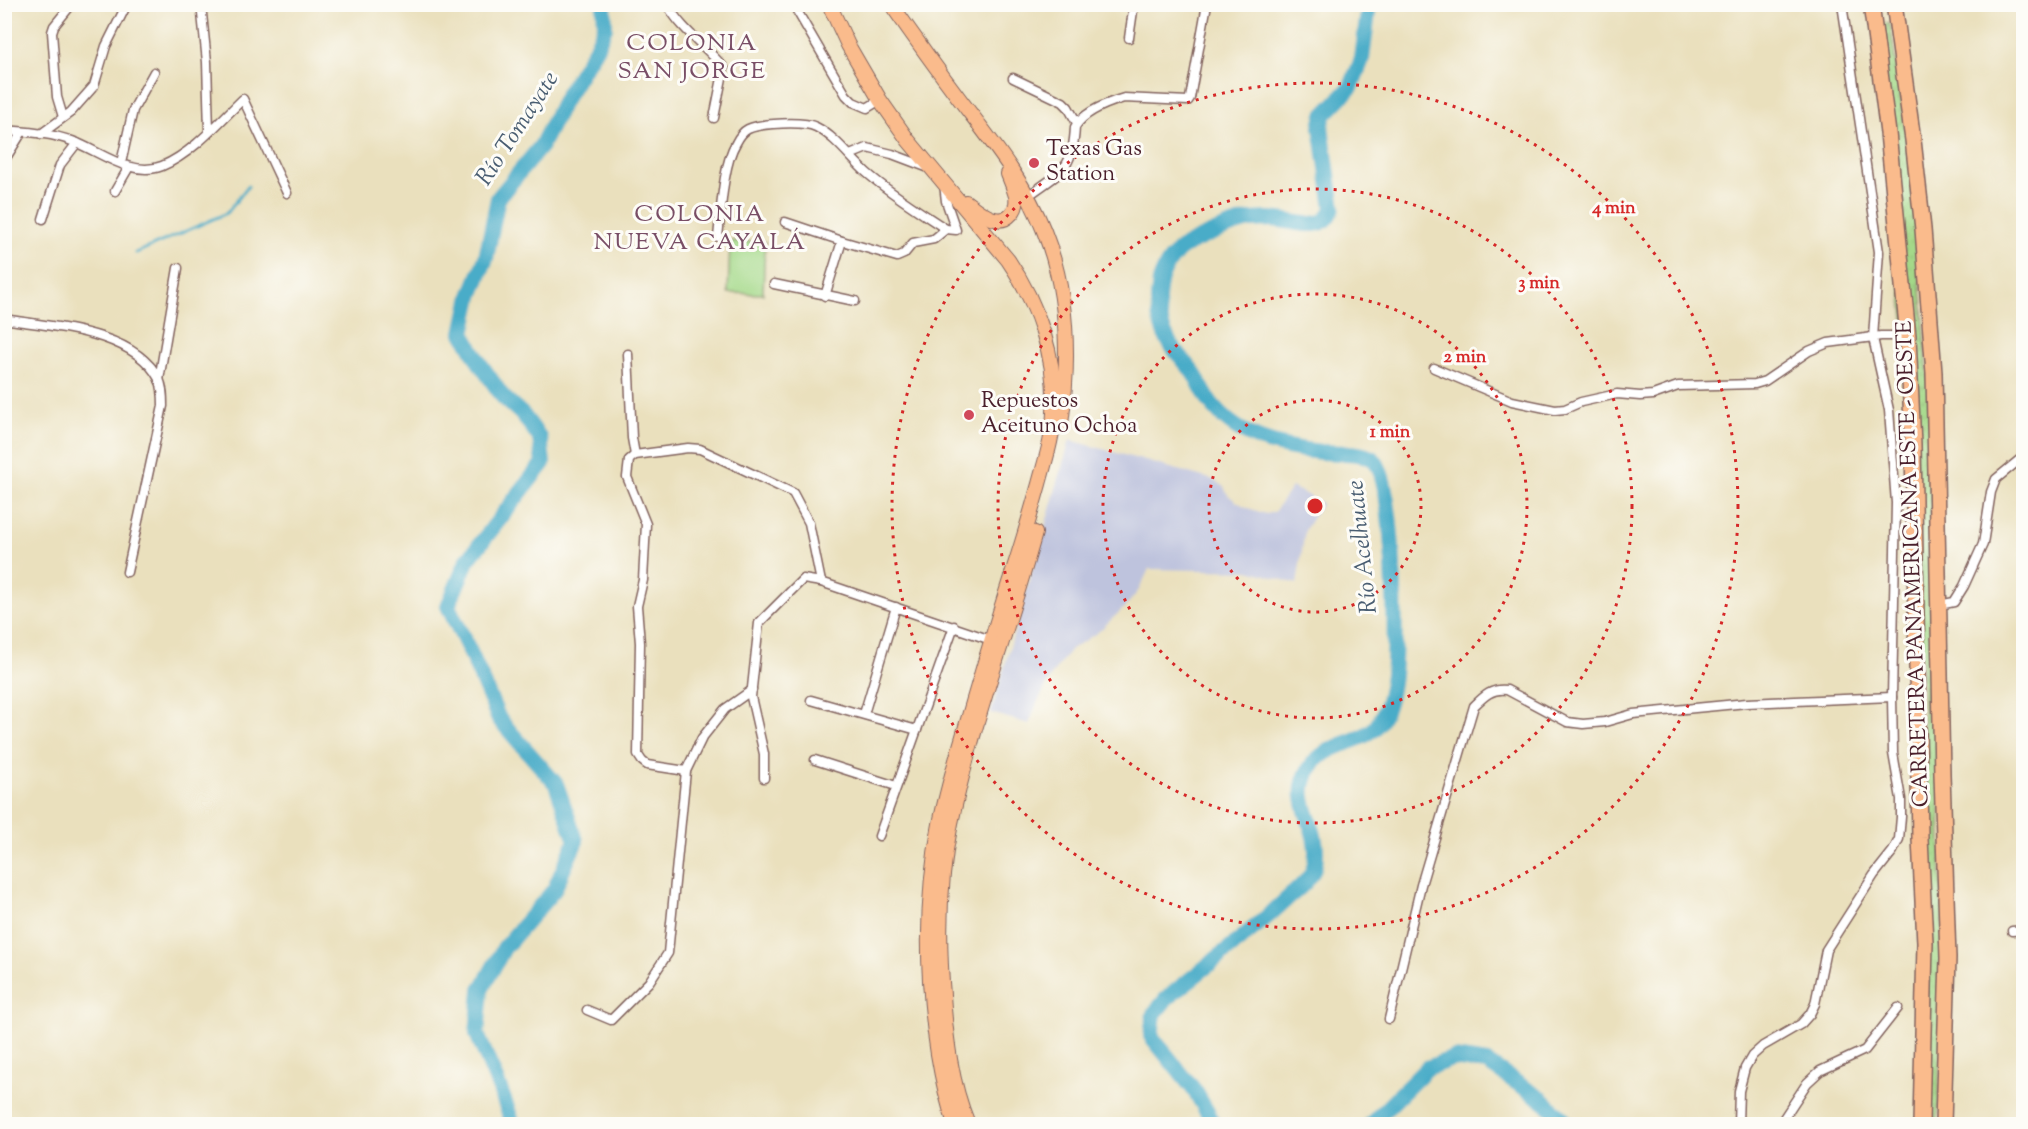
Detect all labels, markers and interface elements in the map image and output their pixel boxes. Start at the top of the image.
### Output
district label: COLONIA SAN JORGE [618,27,766,89]
water label: Río Tomayate [468,65,568,193]
place label: Texas Gas Station [1046,134,1142,191]
marker: Texas Gas Station [1027,156,1041,170]
text: 4 min [1591,196,1636,222]
district label: COLONIA NUEVA CAYALÁ [593,198,807,260]
text: 3 min [1518,271,1560,297]
street label: CARRETERA PANAMERICANA ESTE - OESTE [1890,320,1938,808]
text: 2 min [1444,345,1487,371]
place label: Repuestos Aceituno Ochoa [981,386,1137,443]
marker: Repuestos Aceituno Ochoa [962,408,976,422]
text: 1 min [1370,420,1411,446]
water label: Río Acelhuate [1339,479,1387,615]
centre of rings [1305,496,1325,516]

